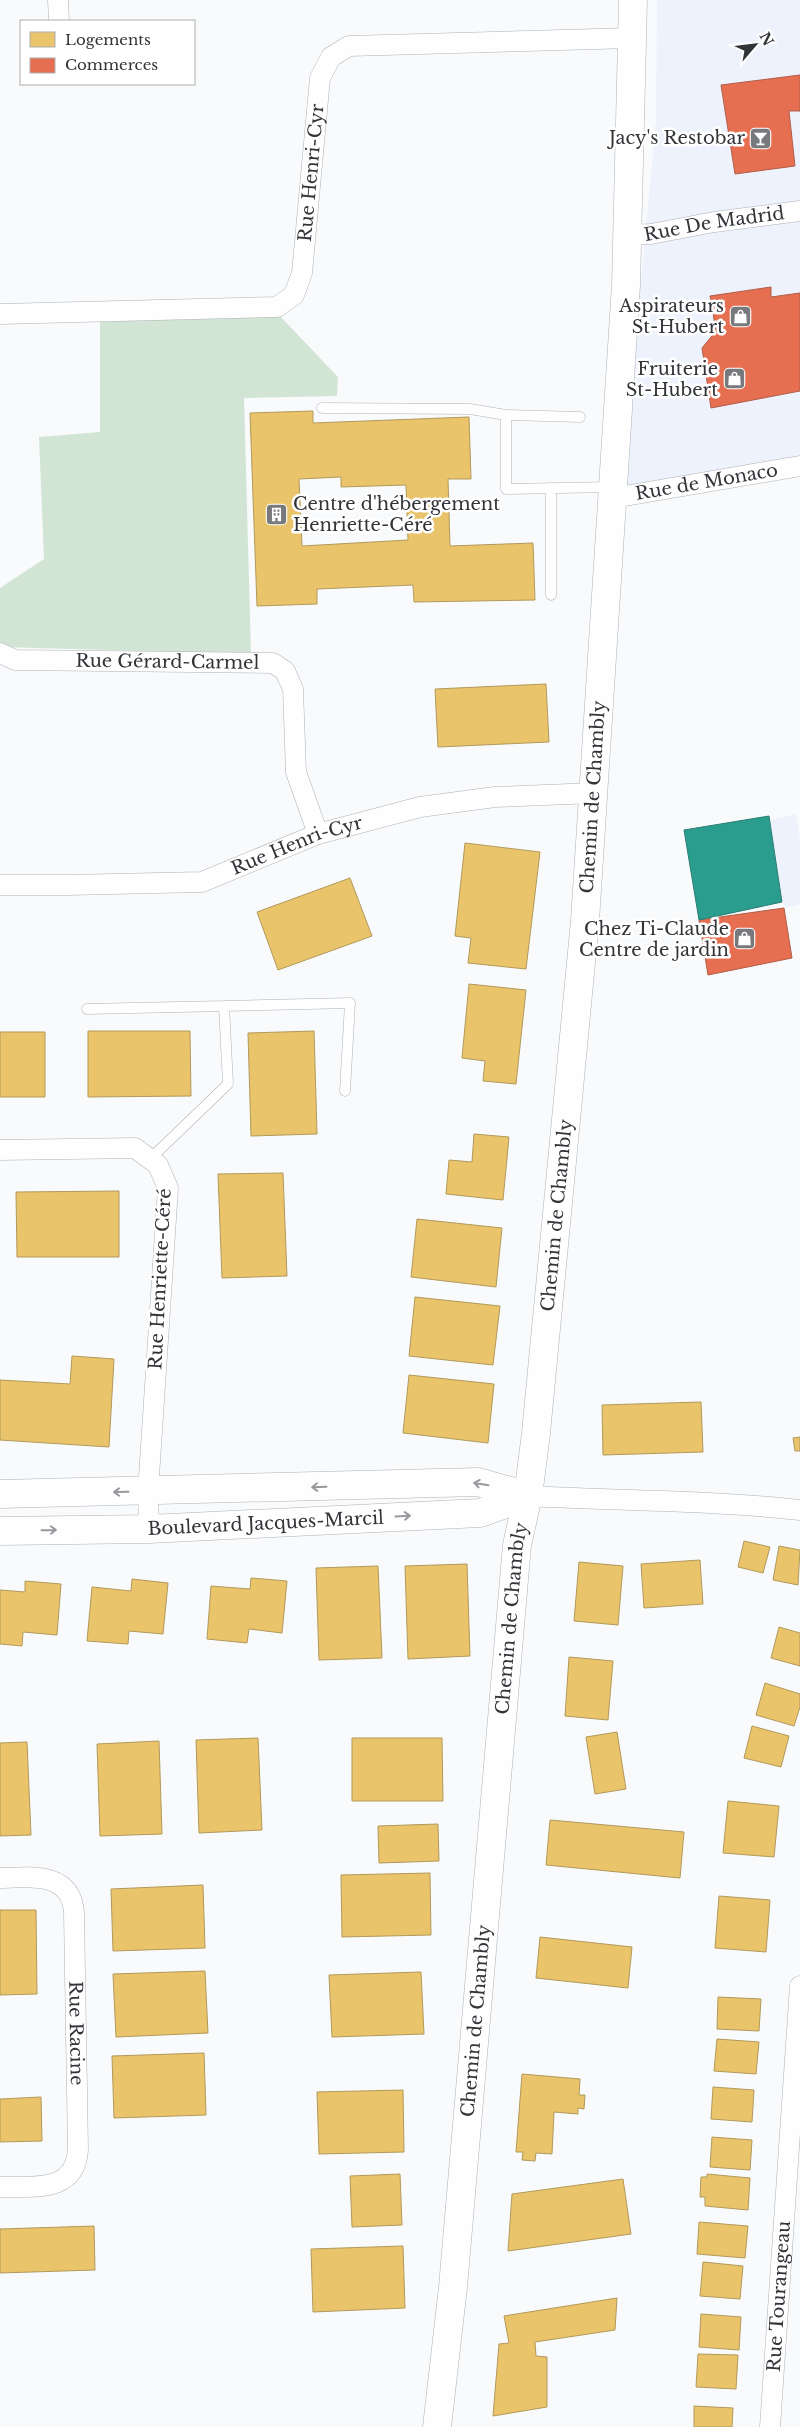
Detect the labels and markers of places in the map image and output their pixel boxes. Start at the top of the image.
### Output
bar icon: Jacy's Restobar [749,126,773,150]
place label: Jacy's Restobar [607,127,745,149]
place label: Aspirateurs St-Hubert [618,295,724,338]
shop icon: Aspirateurs St-Hubert [728,304,752,328]
place label: Fruiterie St-Hubert [626,358,718,401]
shop icon: Fruiterie St-Hubert [722,367,746,391]
place label: Centre d'hébergement Henriette-Céré [293,493,500,536]
building icon: Centre d'hébergement Henriette-Céré [265,502,289,526]
place label: Chez Ti-Claude Centre de jardin [579,918,729,961]
shop icon: Chez Ti-Claude Centre de jardin [733,927,757,951]

